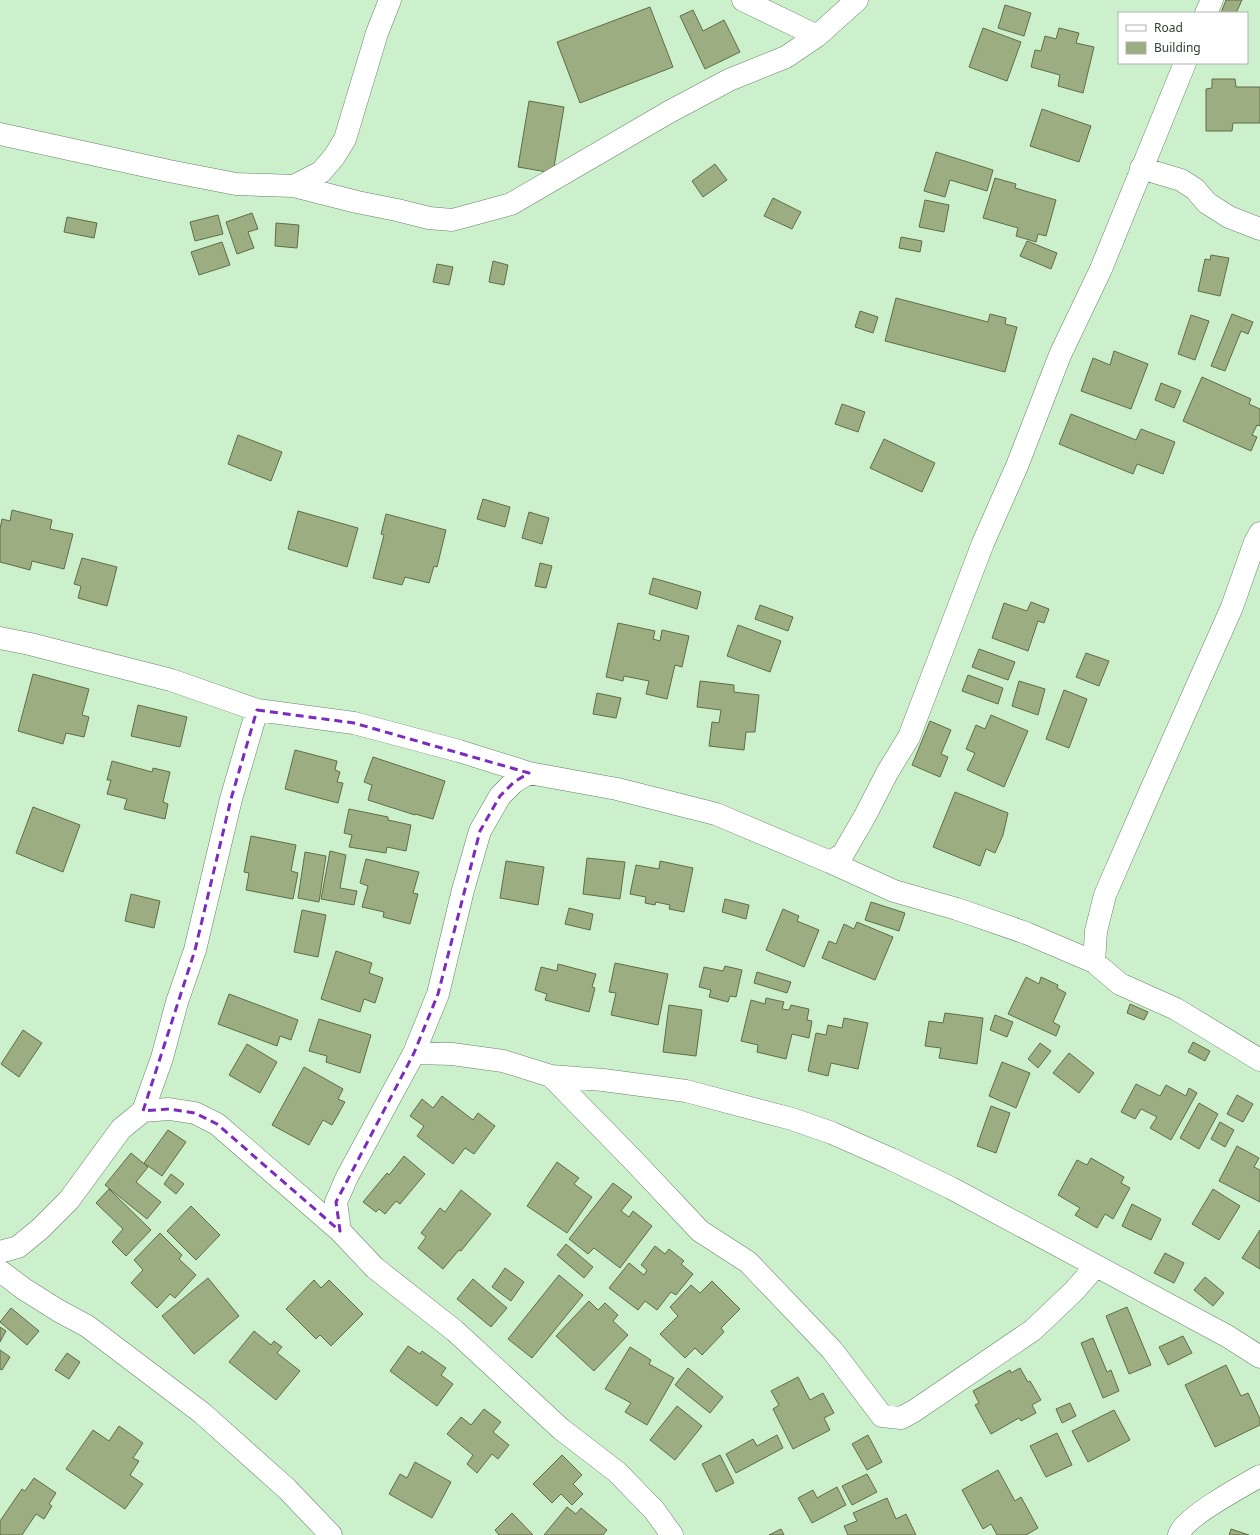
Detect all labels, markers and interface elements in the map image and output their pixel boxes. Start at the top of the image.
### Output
legend [1118,12,1248,64]
text: Road [1154,19,1183,36]
text: Building [1154,39,1201,56]

